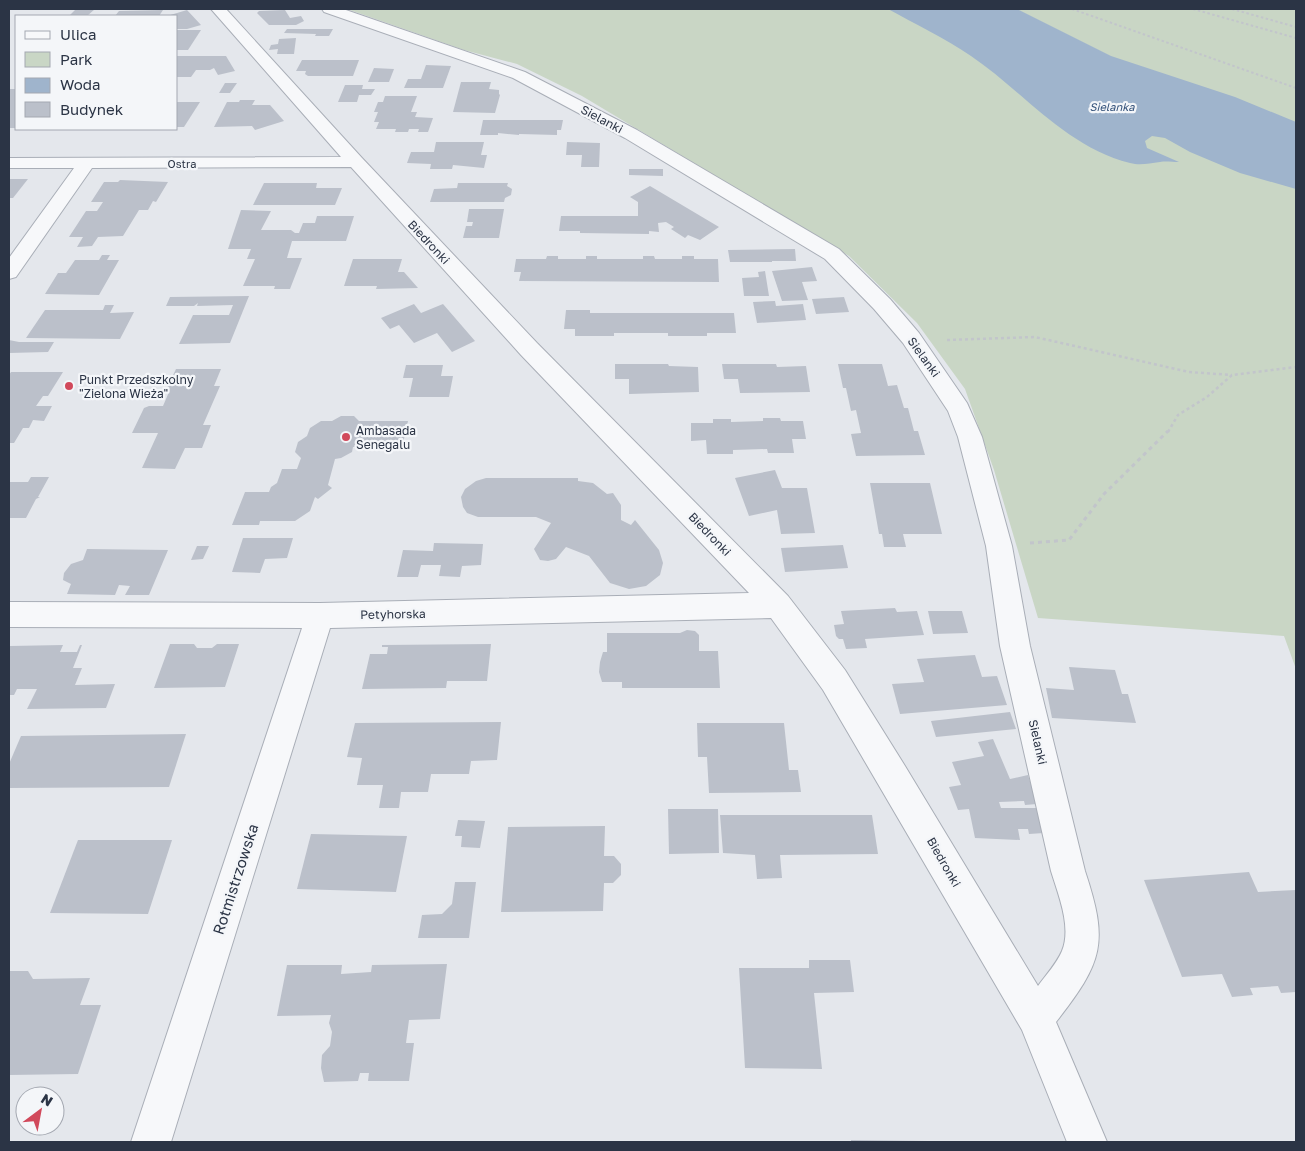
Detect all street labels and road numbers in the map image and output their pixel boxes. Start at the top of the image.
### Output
street label: Sielanki [578,102,626,136]
street label: Ostra [168,157,196,170]
street label: Biedronki [405,217,453,267]
street label: Sielanki [904,334,944,380]
street label: Biedronki [686,509,734,559]
street label: Petyhorska [360,606,426,622]
street label: Sielanki [1026,718,1050,766]
street label: Rotmistrzowska [209,821,261,937]
street label: Biedronki [924,835,964,889]

